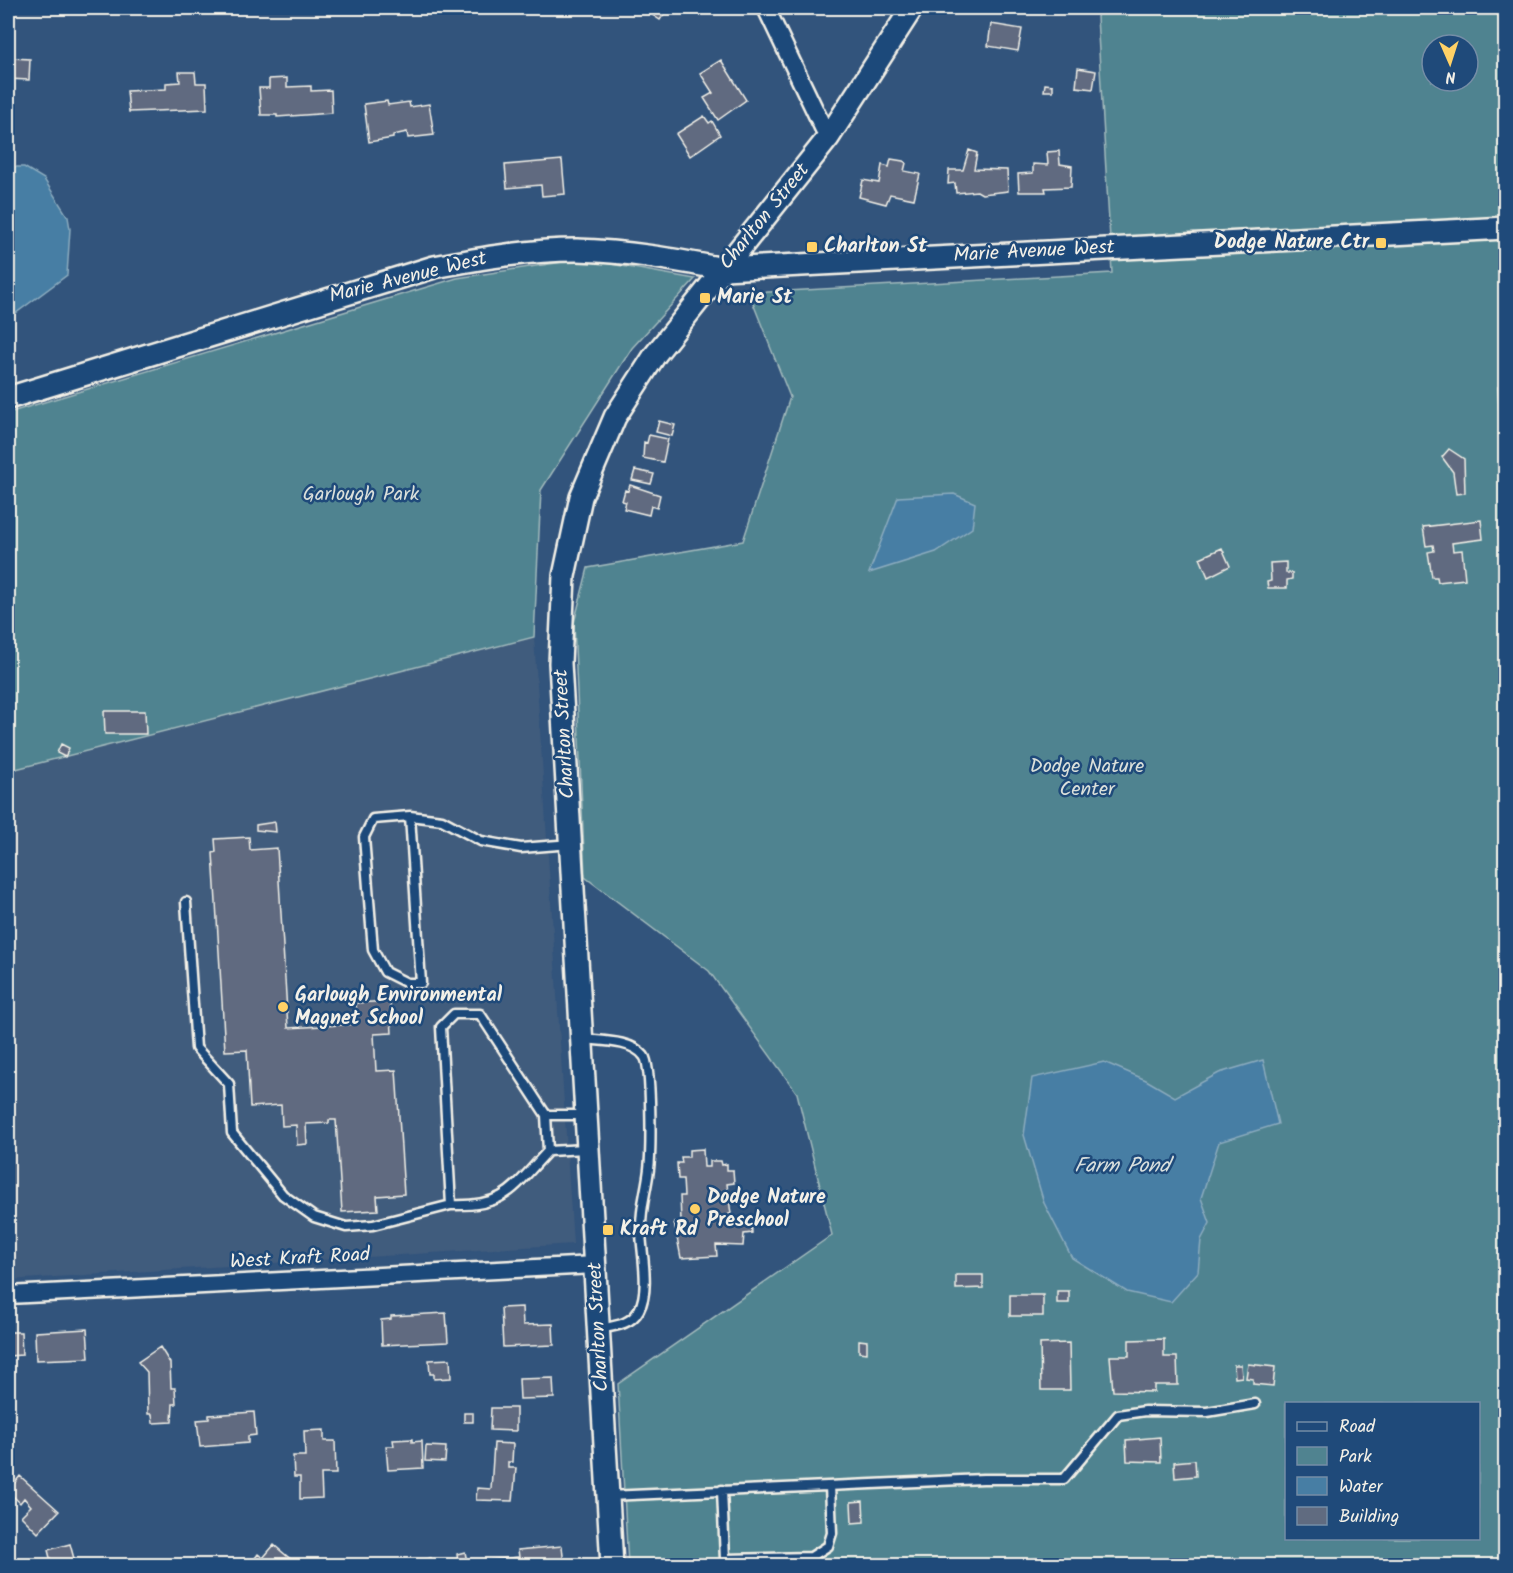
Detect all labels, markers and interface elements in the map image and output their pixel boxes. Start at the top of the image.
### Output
north arrow [1420,33,1480,93]
text: N [1445,64,1456,89]
street label: Charlton Street [712,156,818,278]
place label: Dodge Nature Ctr [1214,227,1370,259]
place label: Charlton St [824,231,928,263]
street label: Marie Avenue West [953,232,1116,272]
marker: Dodge Nature Ctr [1374,236,1388,250]
marker: Charlton St [805,240,819,254]
street label: Marie Avenue West [326,243,490,313]
place label: Marie St [717,282,793,314]
marker: Marie St [698,291,712,305]
park label: Garlough Park [303,479,420,511]
street label: Charlton Street [546,668,584,800]
park label: Dodge Nature Center [1030,751,1144,806]
place label: Garlough Environmental Magnet School [295,980,503,1035]
marker: Garlough Environmental Magnet School [276,1000,290,1014]
water label: Farm Pond [1074,1150,1174,1183]
place label: Dodge Nature Preschool [707,1182,826,1237]
marker: Dodge Nature Preschool [688,1202,702,1216]
place label: Kraft Rd [620,1214,699,1246]
marker: Kraft Rd [601,1223,615,1237]
street label: West Kraft Road [229,1239,372,1279]
street label: Charlton Street [580,1261,618,1393]
legend [1285,1402,1480,1540]
text: Road [1339,1413,1376,1442]
text: Park [1339,1443,1372,1472]
text: Water [1339,1473,1384,1502]
text: Building [1339,1503,1399,1532]

